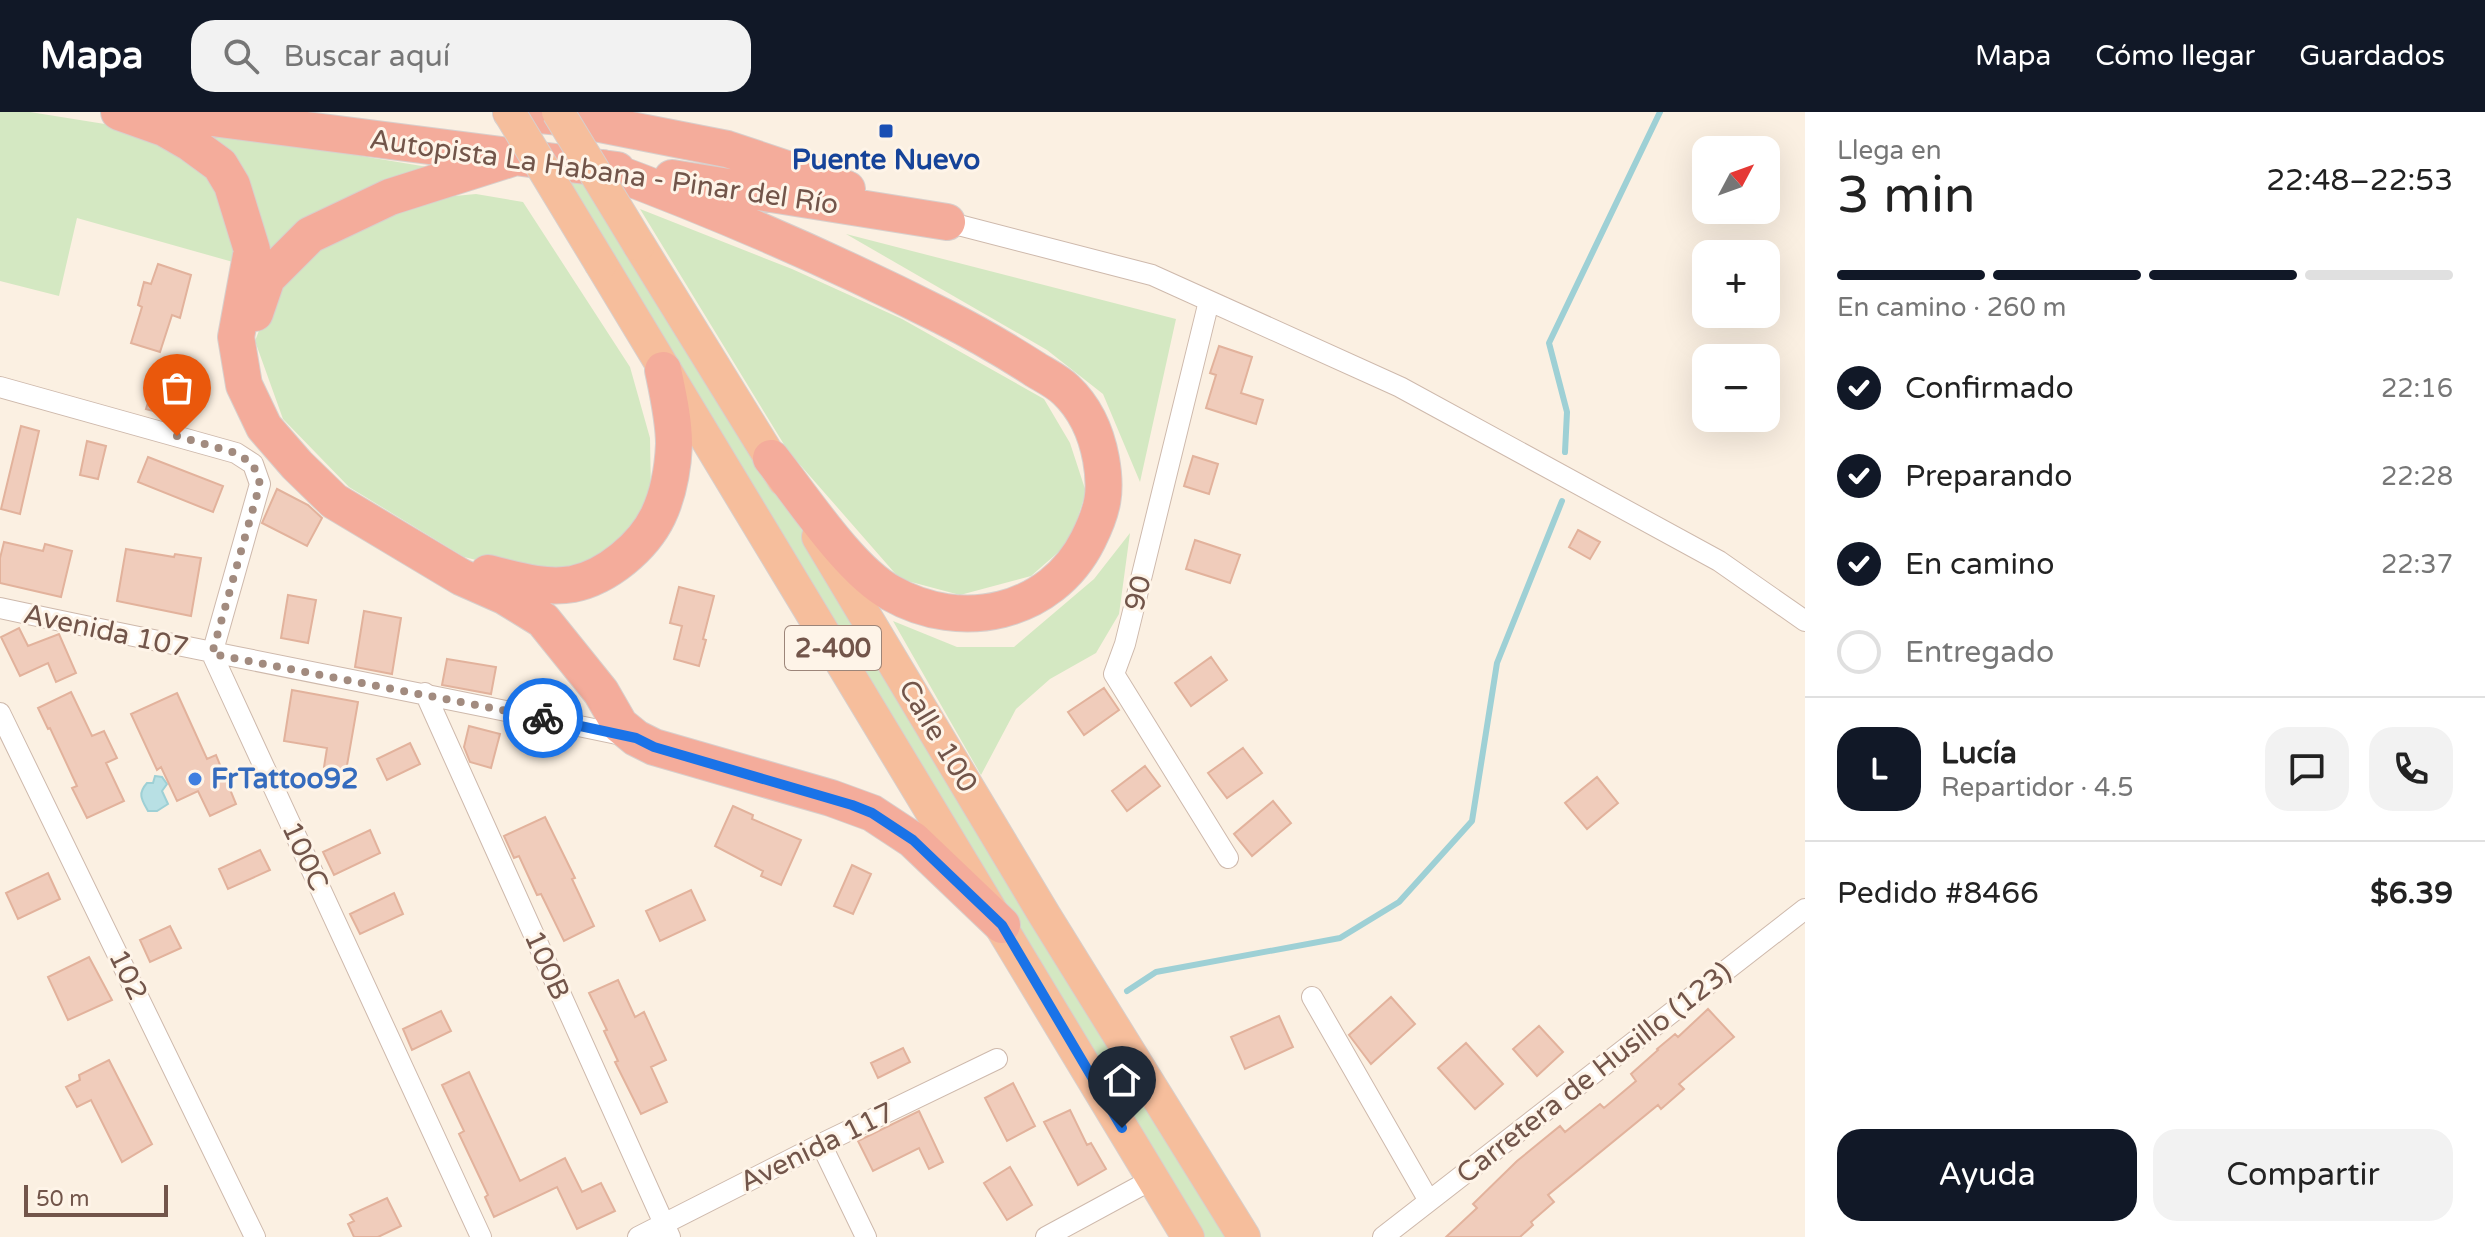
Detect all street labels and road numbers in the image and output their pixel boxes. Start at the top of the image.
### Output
street label: Autopista La Habana - Pinar del Río [367,122,841,222]
street label: 90 [1117,572,1159,614]
street label: Avenida 107 [20,597,192,665]
road number: 2-400 [785,626,881,670]
street label: Calle 100 [891,674,985,798]
street label: 100C [274,816,336,896]
street label: 100B [517,925,577,1005]
street label: 102 [101,944,155,1006]
street label: Carretera de Husillo (123) [1450,955,1738,1191]
street label: Avenida 117 [734,1095,900,1199]

